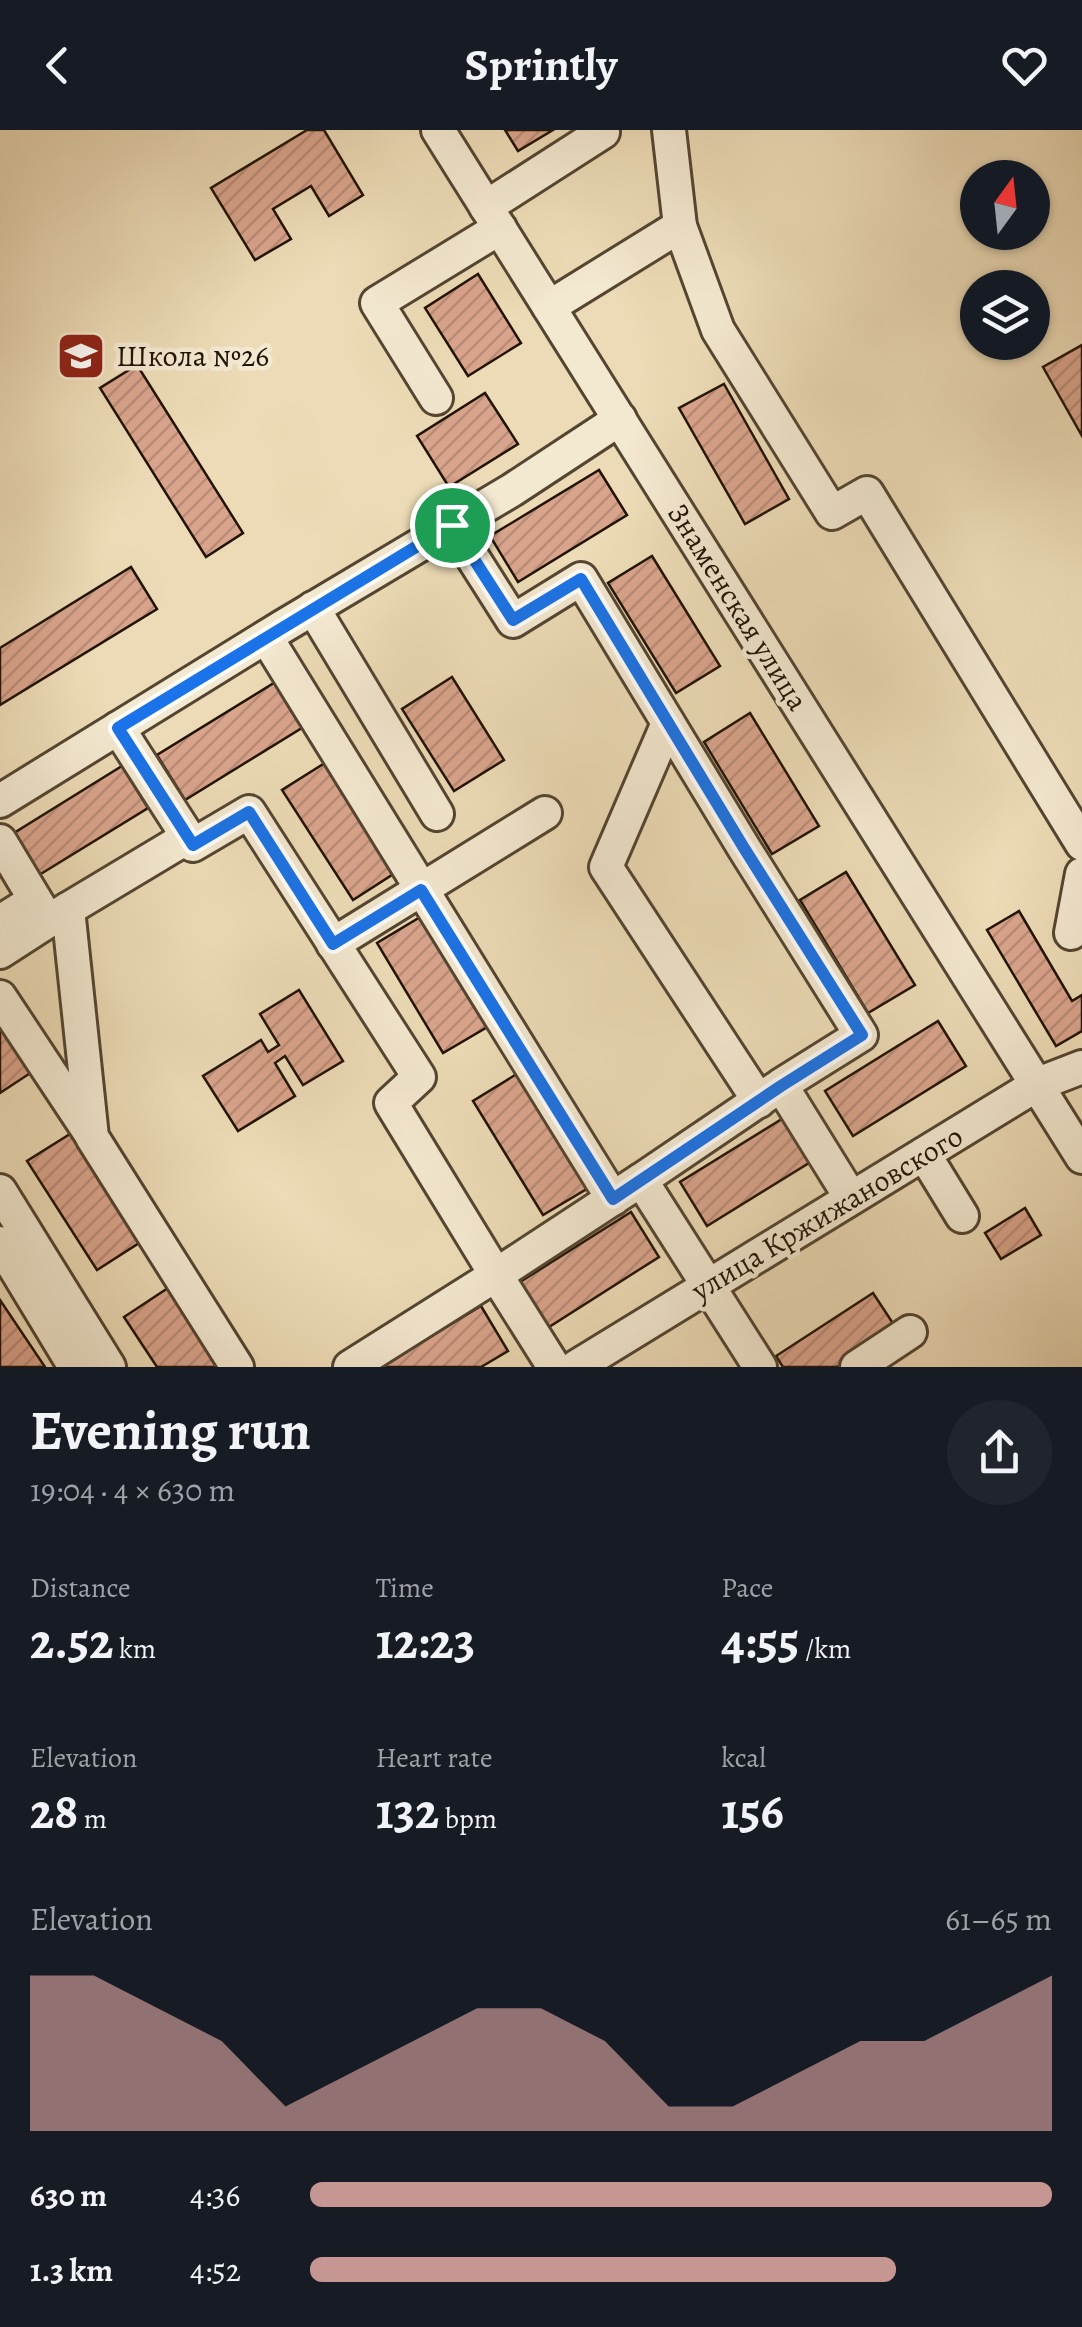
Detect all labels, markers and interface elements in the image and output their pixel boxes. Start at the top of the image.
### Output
text: Sprintly [464,34,618,96]
icon: back [30,38,85,93]
icon: heart [997,38,1052,93]
north arrow [960,160,1050,250]
map controls [960,160,1050,360]
button: layers [960,270,1050,360]
school or university icon: Школа №26 [55,330,107,382]
place label: Школа №26 [116,336,269,376]
pin [410,483,495,568]
street label: Знаменская улица [658,496,818,718]
icon: arrive [425,498,480,553]
street label: улица Кржижановского [683,1116,970,1310]
text: Evening run [30,1393,311,1468]
button: share [947,1400,1052,1505]
text: 19:04 · 4 × 630 m [30,1468,235,1512]
text: Distance [30,1569,130,1607]
text: Time [376,1569,434,1607]
text: Pace [721,1569,773,1607]
text: 2.52 [30,1607,113,1675]
text: 12:23 [376,1607,475,1675]
text: 4:55 [721,1607,799,1675]
text: km [113,1630,156,1668]
text: /km [799,1630,851,1668]
text: Elevation [30,1739,137,1777]
text: Heart rate [376,1739,493,1777]
text: kcal [721,1739,766,1777]
text: 28 [30,1777,78,1845]
text: 132 [376,1777,439,1845]
text: 156 [721,1777,784,1845]
text: m [78,1800,107,1838]
text: bpm [439,1800,497,1838]
text: Elevation [30,1897,153,1941]
text: 61–65 m [945,1897,1052,1941]
text: 630 m [30,2173,107,2217]
text: 4:36 [190,2173,240,2217]
text: 1.3 km [30,2248,113,2292]
text: 4:52 [190,2248,241,2292]

